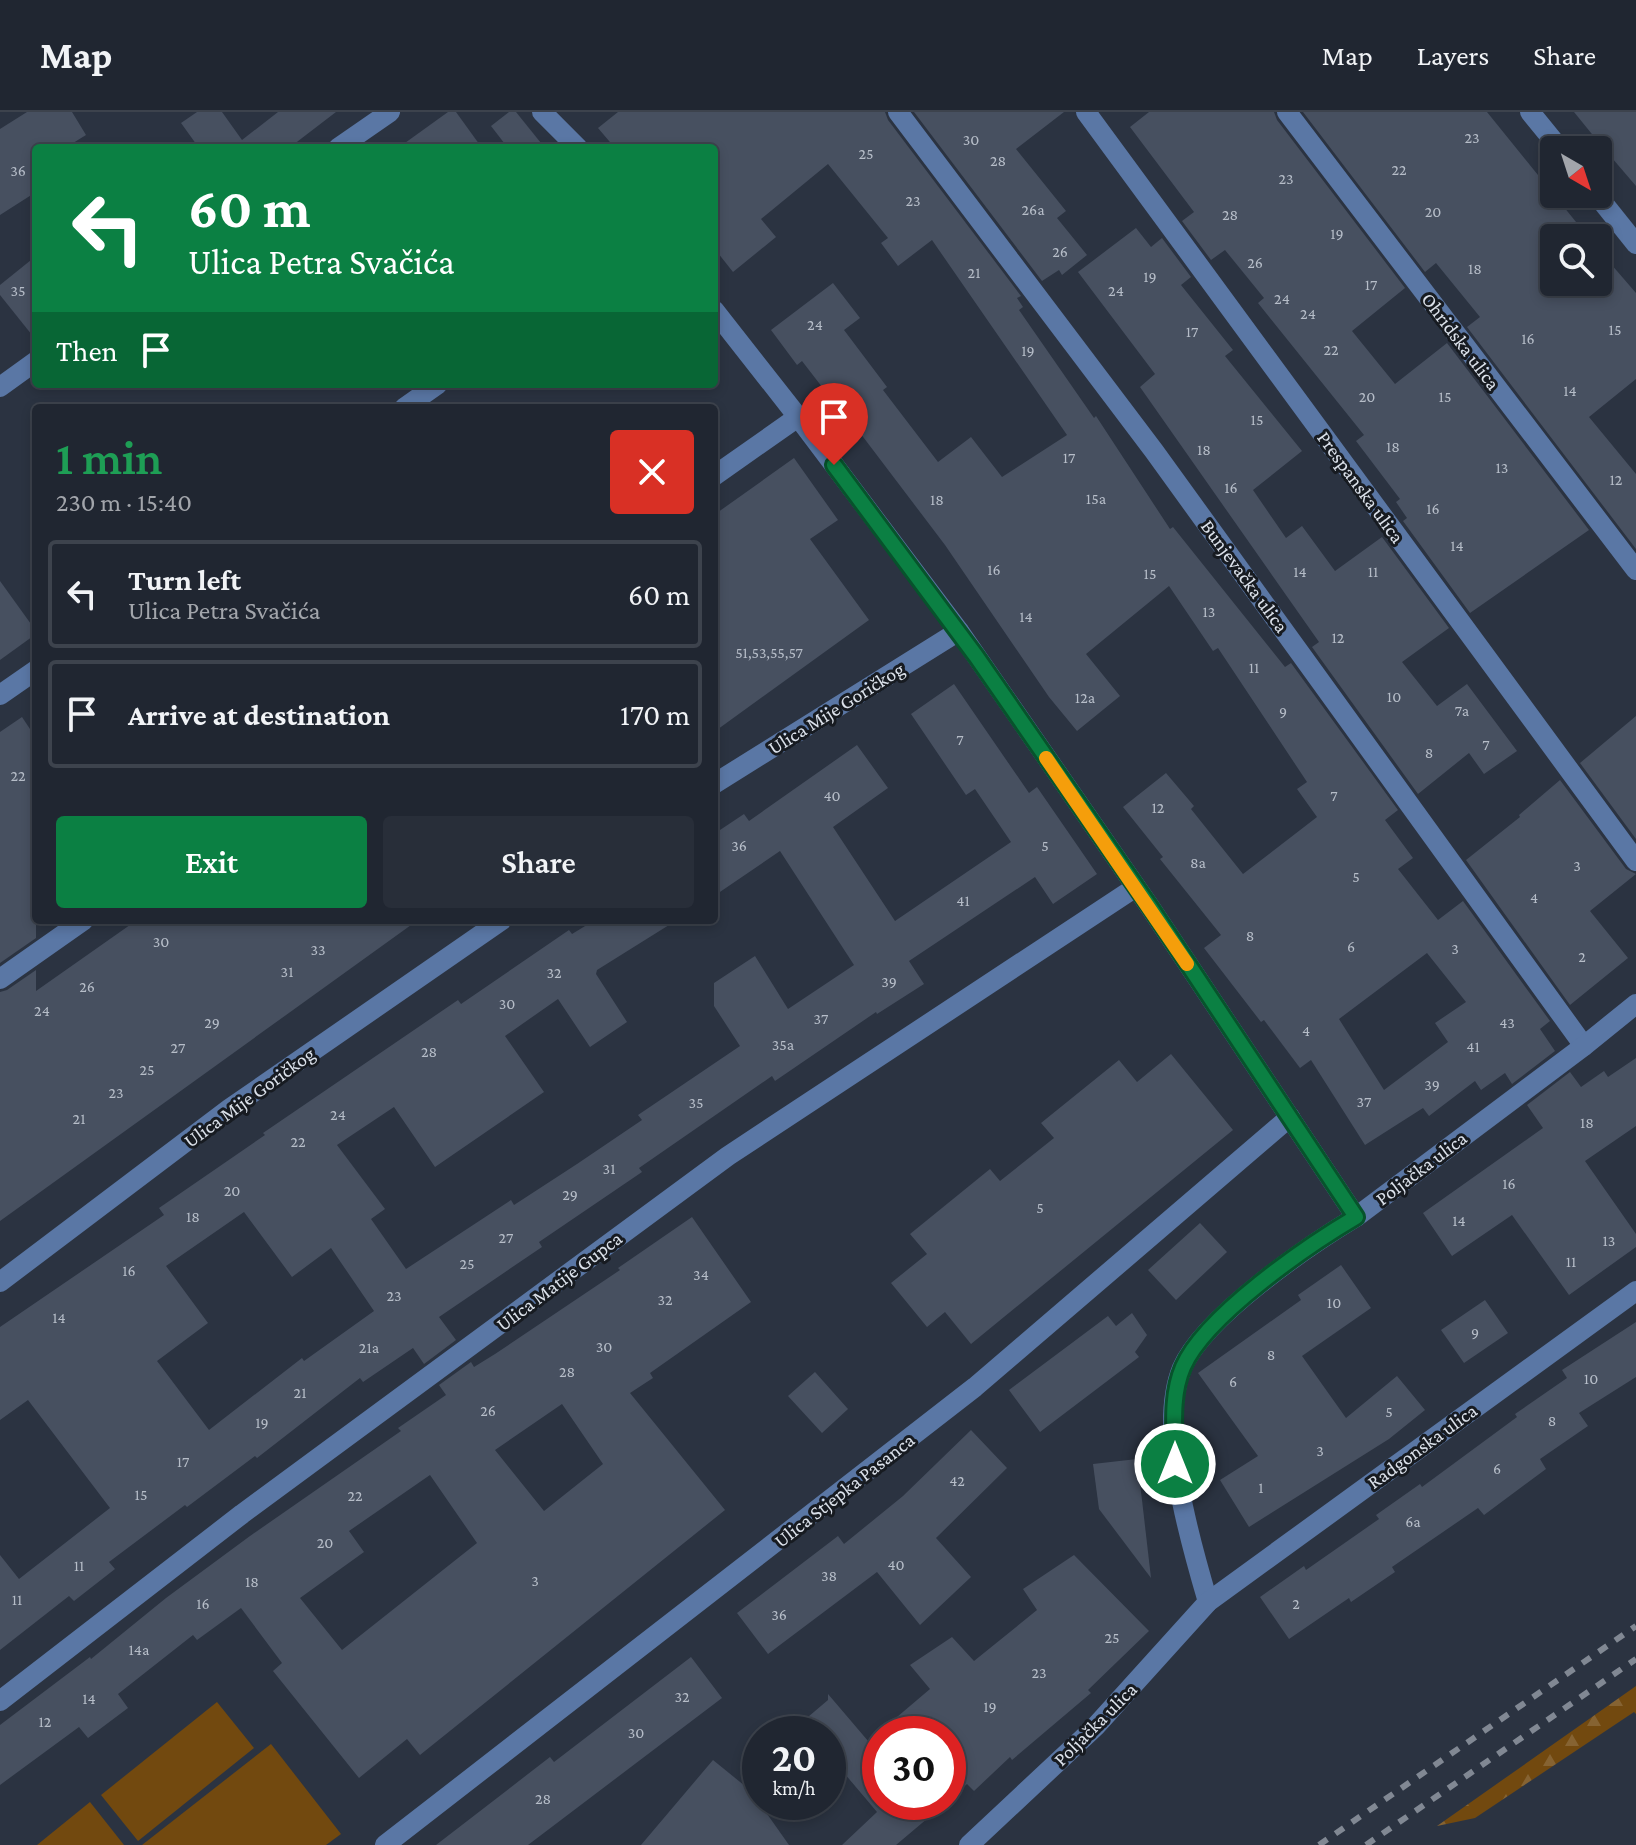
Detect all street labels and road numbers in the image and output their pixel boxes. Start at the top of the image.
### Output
street label: Ohridska ulica [1417,288,1505,394]
street label: Prespanska ulica [1312,427,1409,548]
street label: Bunjevačka ulica [1196,515,1293,637]
street label: Ulica Mije Goričkog [764,657,909,760]
street label: Ulica Mije Goričkog [179,1042,320,1153]
street label: Poljačka ulica [1371,1127,1471,1210]
street label: Ulica Matije Gupca [492,1227,627,1336]
street label: Radgonska ulica [1363,1399,1482,1494]
street label: Ulica Stjepka Pasanca [770,1428,919,1552]
street label: Poljačka ulica [1049,1678,1142,1771]

